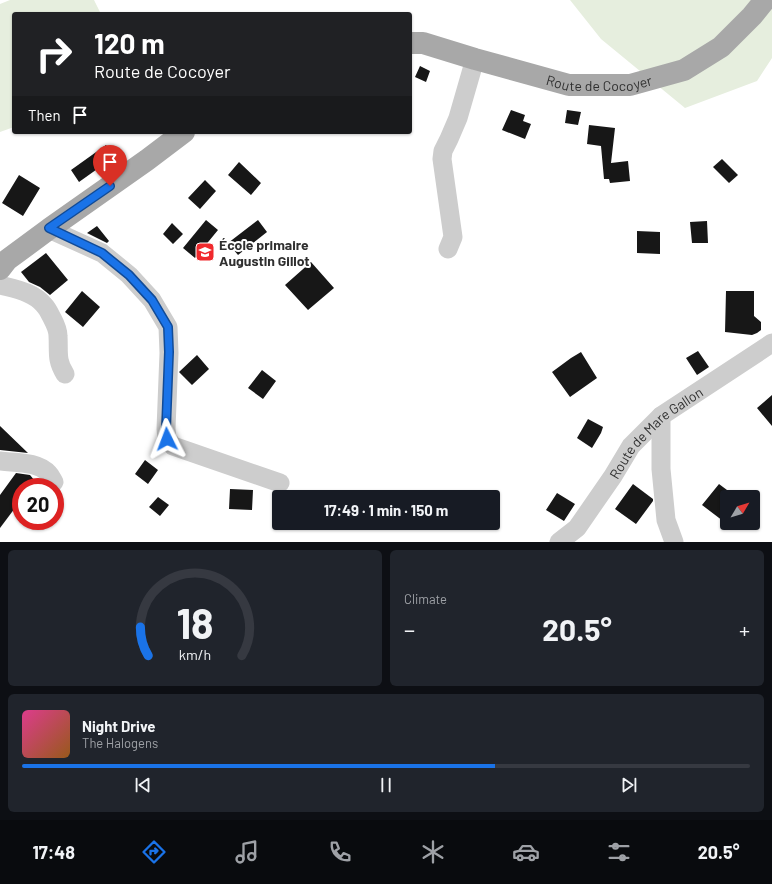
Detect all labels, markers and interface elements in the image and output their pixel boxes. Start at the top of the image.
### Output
text: 120 m [94,26,165,60]
icon: right [28,28,80,80]
text: Route de Cocoyer [94,60,231,82]
street label: Route de Cocoyer [544,71,654,94]
icon: arrive [69,104,91,126]
text: Then [28,106,61,124]
pin [93,145,127,186]
icon: arrive [99,151,121,173]
place label: École primaire Augustin Gillot [219,236,310,269]
school or university icon: École primaire Augustin Gillot [194,241,216,263]
street label: Route de Mare Gallon [605,383,706,482]
position arrow [146,418,188,460]
speed limit sign: 20 [12,478,64,530]
north arrow [720,490,760,530]
map controls [720,490,760,530]
text: 17:49 · 1 min · 150 m [324,501,448,519]
text: Climate [404,591,447,607]
text: 18 [176,597,214,647]
text: 20.5° [542,611,612,647]
text: − [404,616,415,642]
text: + [739,616,750,642]
text: km/h [179,646,211,663]
text: Night Drive [82,717,155,735]
text: The Halogens [82,735,158,751]
icon: previous [132,774,154,796]
icon: pause [375,774,397,796]
icon: next [618,774,640,796]
icon: directions [140,838,168,866]
icon: music [233,838,261,866]
icon: phone [326,838,354,866]
icon: climate [419,838,447,866]
icon: car [512,838,540,866]
icon: filters [605,838,633,866]
text: 17:48 [32,841,75,863]
text: 20.5° [698,841,739,863]

